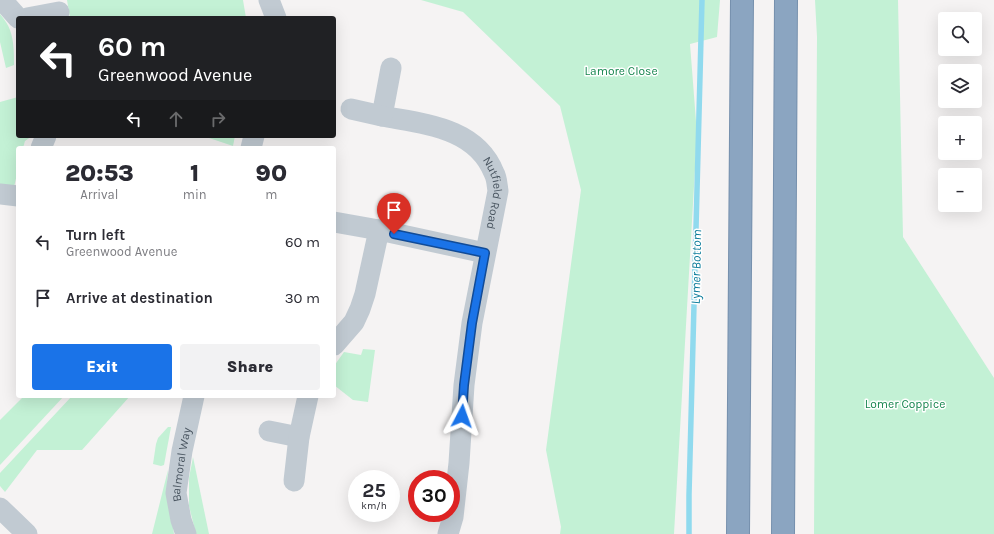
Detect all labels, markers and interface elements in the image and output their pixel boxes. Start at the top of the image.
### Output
map controls [938,12,982,212]
button: search [938,12,982,56]
text: 60 m [98,30,166,63]
icon: left [32,32,84,84]
text: Greenwood Avenue [98,64,252,86]
park label: Lamore Close [584,64,658,78]
button: layers [938,64,982,108]
icon: left [123,108,145,130]
icon: ahead [165,108,187,130]
icon: right [207,108,229,130]
button: + [938,116,982,160]
street label: Nutfield Road [480,154,505,231]
text: 20:53 [65,159,134,187]
text: 1 [190,159,199,187]
text: 90 [256,159,287,187]
button: − [938,168,982,212]
text: Arrival [80,187,118,202]
text: min [183,187,207,202]
text: m [265,187,277,202]
pin [377,193,411,234]
icon: arrive [383,199,405,221]
text: Turn left [66,226,125,244]
water label: Lymer Bottom [688,229,704,305]
icon: left [32,231,54,253]
text: 60 m [285,233,320,251]
text: Greenwood Avenue [66,244,177,259]
icon: arrive [32,287,54,309]
text: Arrive at destination [66,289,213,307]
text: 30 m [285,289,320,307]
button: Exit [32,344,172,390]
button: Share [180,344,320,390]
position arrow [441,395,483,437]
park label: Lomer Coppice [865,397,945,411]
street label: Balmoral Way [169,426,194,503]
speed limit sign: 30 [408,470,460,522]
text: 25 [362,479,386,502]
text: km/h [361,500,387,512]

